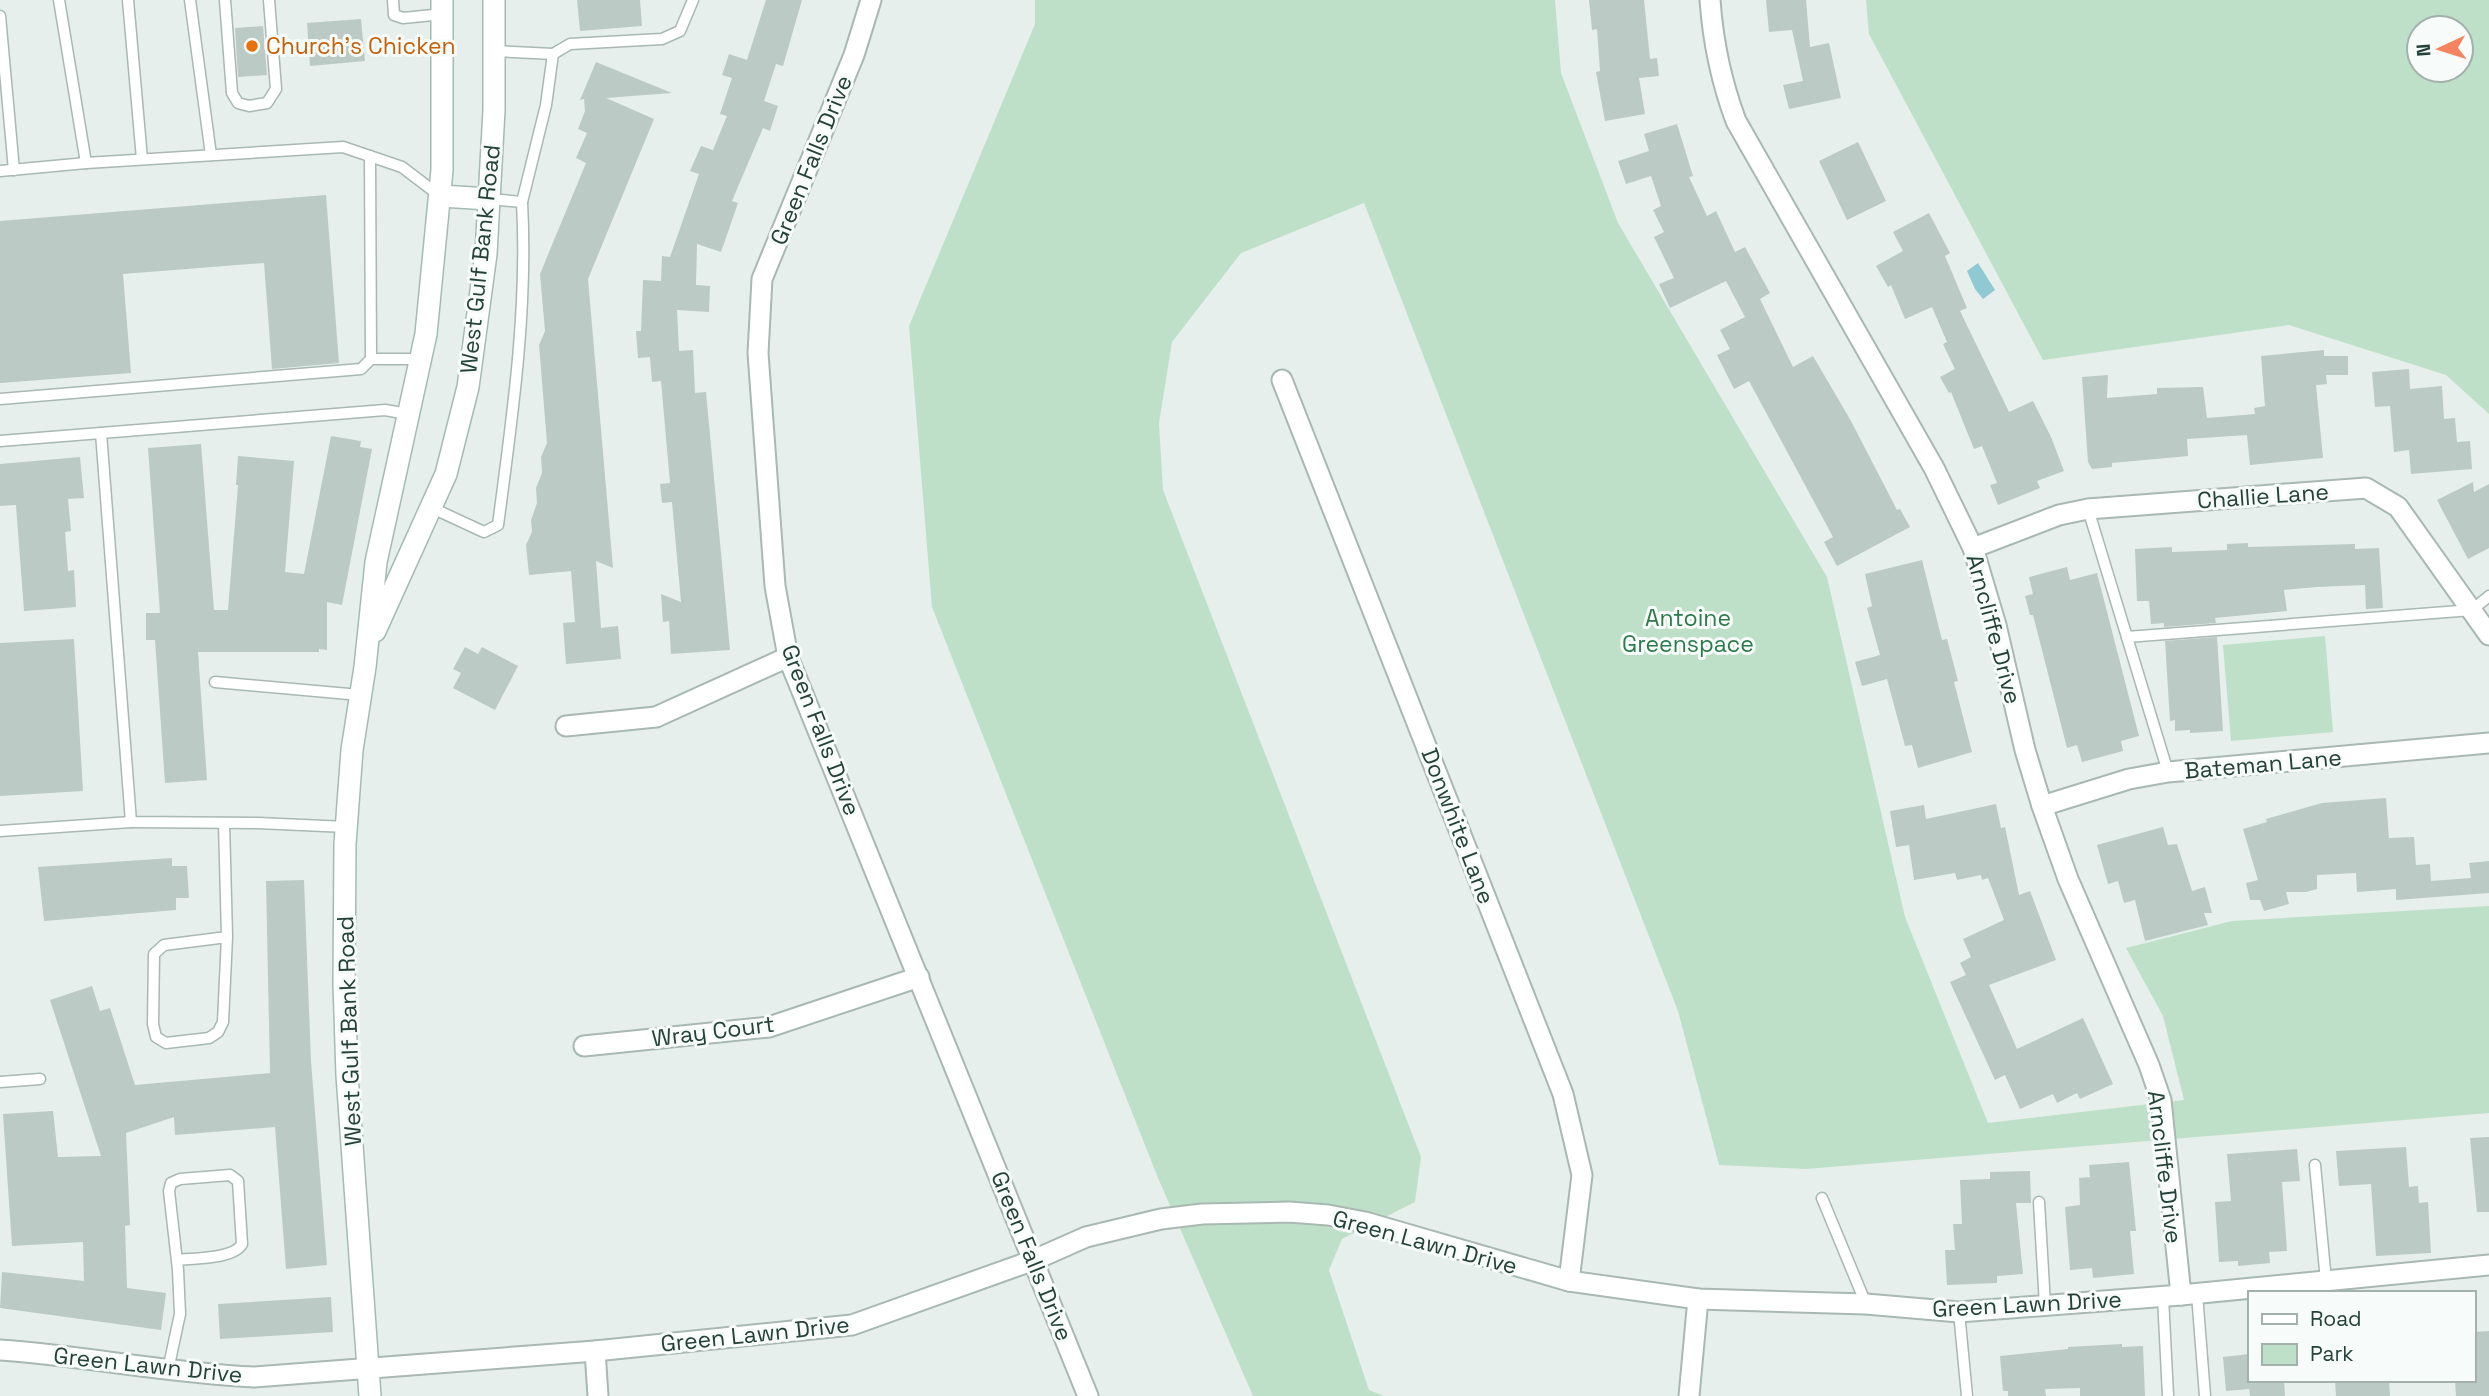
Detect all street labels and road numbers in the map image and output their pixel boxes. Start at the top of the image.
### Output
street label: Green Falls Drive [763,71,859,249]
street label: West Gulf Bank Road [453,143,507,375]
street label: Challie Lane [2196,476,2330,516]
street label: Arncliffe Drive [1960,551,2028,707]
street label: Green Falls Drive [775,640,867,820]
street label: Bateman Lane [2183,742,2343,786]
street label: Donwhite Lane [1414,744,1502,908]
street label: West Gulf Bank Road [330,916,368,1146]
street label: Wray Court [650,1009,776,1053]
street label: Arncliffe Drive [2141,1089,2189,1245]
street label: Green Falls Drive [984,1167,1080,1345]
street label: Green Lawn Drive [1329,1203,1521,1281]
street label: Green Lawn Drive [1931,1284,2123,1324]
street label: Green Lawn Drive [659,1309,851,1359]
street label: Green Lawn Drive [52,1340,244,1390]

